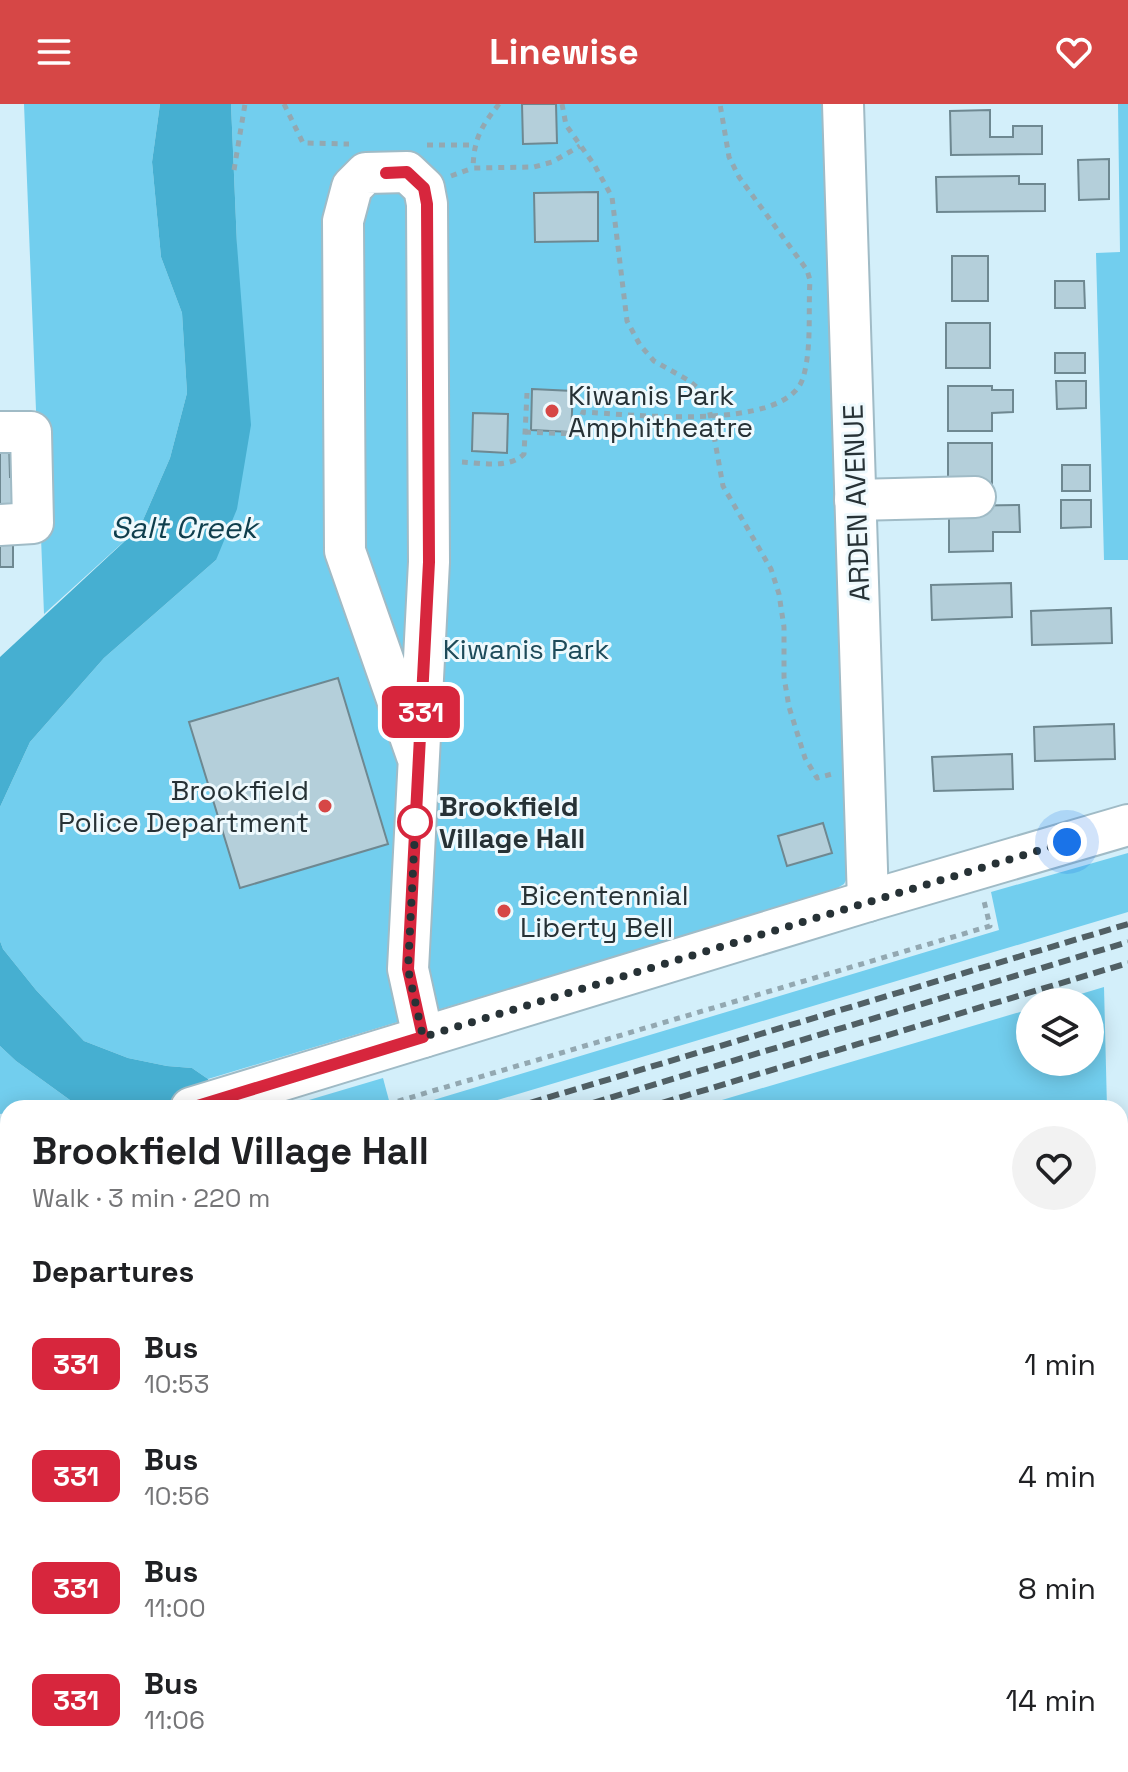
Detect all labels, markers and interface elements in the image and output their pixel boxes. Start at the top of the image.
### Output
text: Linewise [489,29,639,75]
icon: menu [32,30,76,74]
icon: heart [1052,30,1096,74]
place label: Kiwanis Park Amphitheatre [568,377,753,445]
marker: Kiwanis Park Amphitheatre [543,402,561,420]
street label: ARDEN AVENUE [835,404,877,602]
water label: Salt Creek [111,508,260,547]
park label: Kiwanis Park [443,631,609,667]
line badge: 331 [375,686,467,738]
text: 331 [398,694,444,730]
place label: Brookfield Police Department [58,772,309,840]
place label: Brookfield Village Hall [439,788,585,856]
marker: Brookfield Police Department [316,797,334,815]
marker: Brookfield Village Hall [398,805,432,839]
your location [1047,822,1087,862]
place label: Bicentennial Liberty Bell [520,877,689,945]
marker: Bicentennial Liberty Bell [495,902,513,920]
map controls [1016,988,1104,1076]
button: layers [1016,988,1104,1076]
button: heart [1012,1126,1096,1210]
text: Brookfield Village Hall [32,1127,429,1175]
text: Walk · 3 min · 220 m [32,1181,270,1215]
text: Departures [32,1252,194,1291]
text: Bus [144,1328,198,1367]
text: 1 min [1024,1345,1096,1384]
text: 331 [53,1346,99,1382]
text: 10:53 [144,1367,209,1401]
text: Bus [144,1440,198,1479]
text: 4 min [1018,1457,1096,1496]
text: 331 [53,1458,99,1494]
text: 10:56 [144,1479,210,1513]
text: Bus [144,1552,198,1591]
text: 8 min [1018,1569,1096,1608]
text: 331 [53,1570,99,1606]
text: 11:00 [144,1591,206,1625]
text: Bus [144,1664,198,1703]
text: 14 min [1005,1681,1096,1720]
text: 331 [53,1682,99,1718]
text: 11:06 [144,1703,205,1737]

